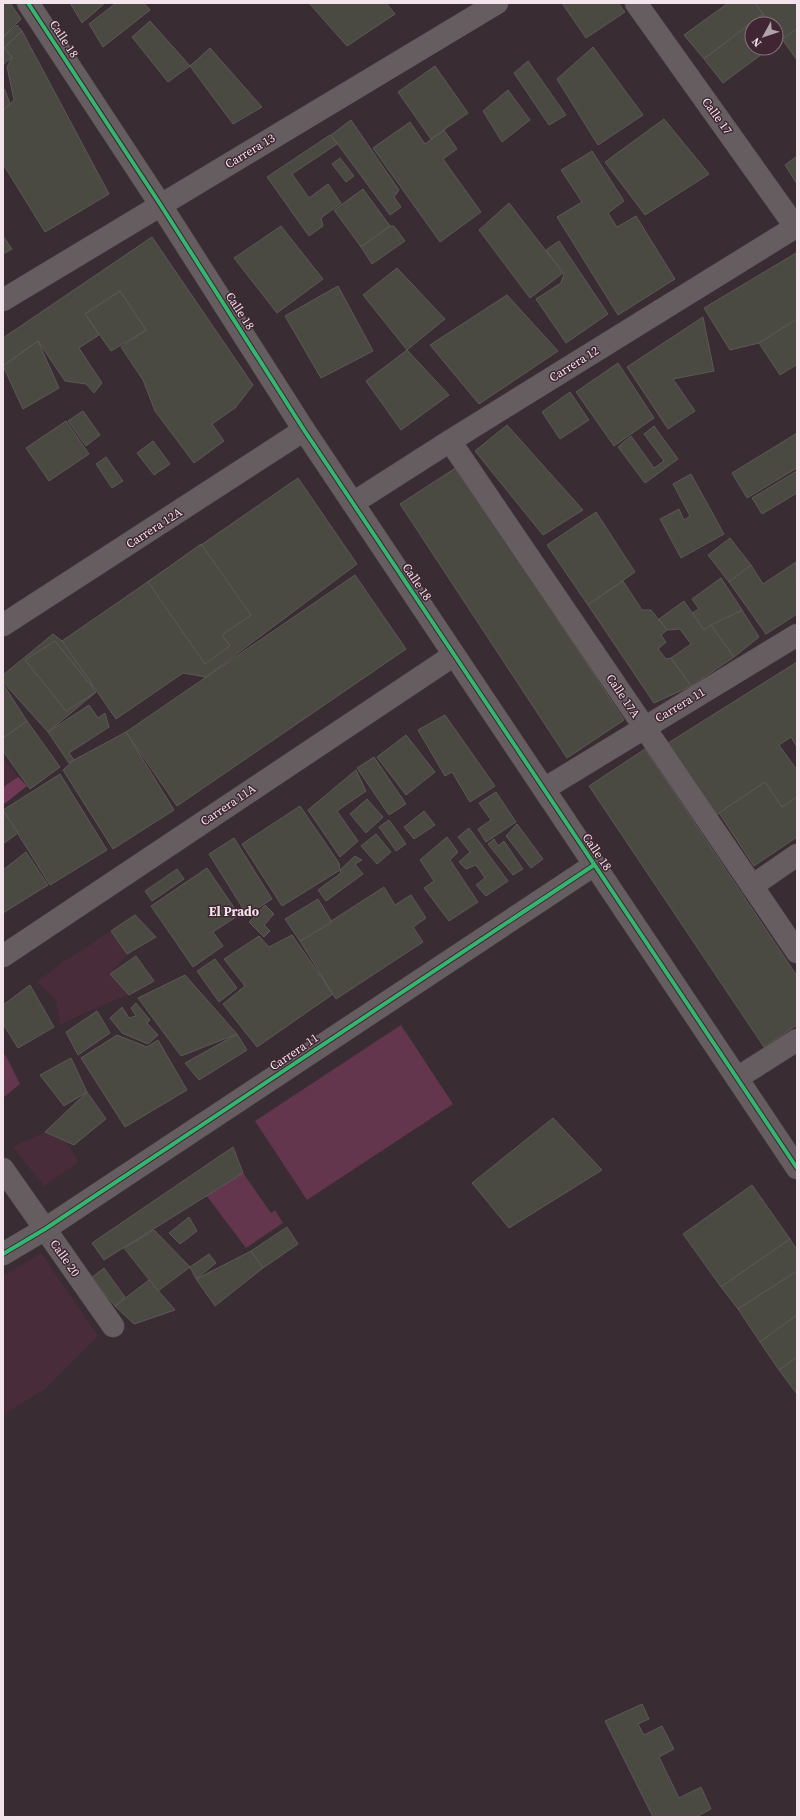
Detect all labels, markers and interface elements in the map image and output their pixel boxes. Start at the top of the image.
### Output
north arrow [744,16,784,56]
street label: Calle 18 [46,17,82,61]
text: N [748,34,765,50]
street label: Calle 17 [698,94,736,138]
street label: Carrera 13 [222,130,278,172]
street label: Calle 18 [222,289,258,333]
street label: Carrera 12 [546,342,602,386]
street label: Carrera 12A [123,504,185,552]
street label: Calle 18 [399,560,435,604]
street label: Calle 17A [602,671,644,721]
street label: Carrera 11 [652,684,708,726]
street label: Carrera 11A [197,781,259,829]
street label: Calle 18 [579,830,615,874]
district label: El Prado [209,903,259,920]
street label: Carrera 11 [266,1030,322,1074]
street label: Calle 20 [46,1236,84,1280]

